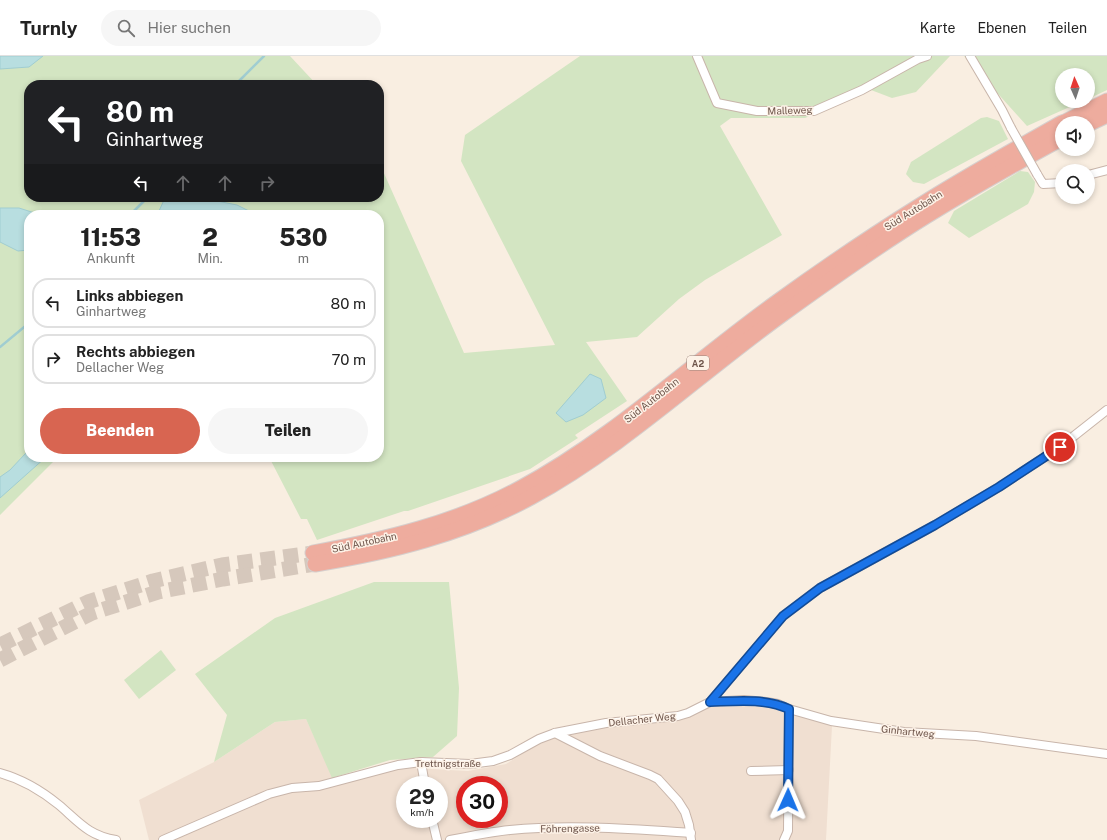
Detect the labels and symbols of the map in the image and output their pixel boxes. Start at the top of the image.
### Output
north arrow [1055,68,1095,108]
street label: Malleweg [767,103,813,117]
street label: Süd Autobahn [882,187,944,233]
road number: A2 [687,356,709,370]
street label: Süd Autobahn [621,375,681,425]
pin [1043,430,1077,464]
street label: Süd Autobahn [330,529,398,555]
street label: Dellacher Weg [608,709,676,729]
street label: Ginhartweg [880,722,936,740]
street label: Trettnigstraße [415,757,481,769]
speed limit sign: 30 [456,776,508,828]
position arrow [767,779,809,821]
street label: Föhrengasse [540,821,600,835]

